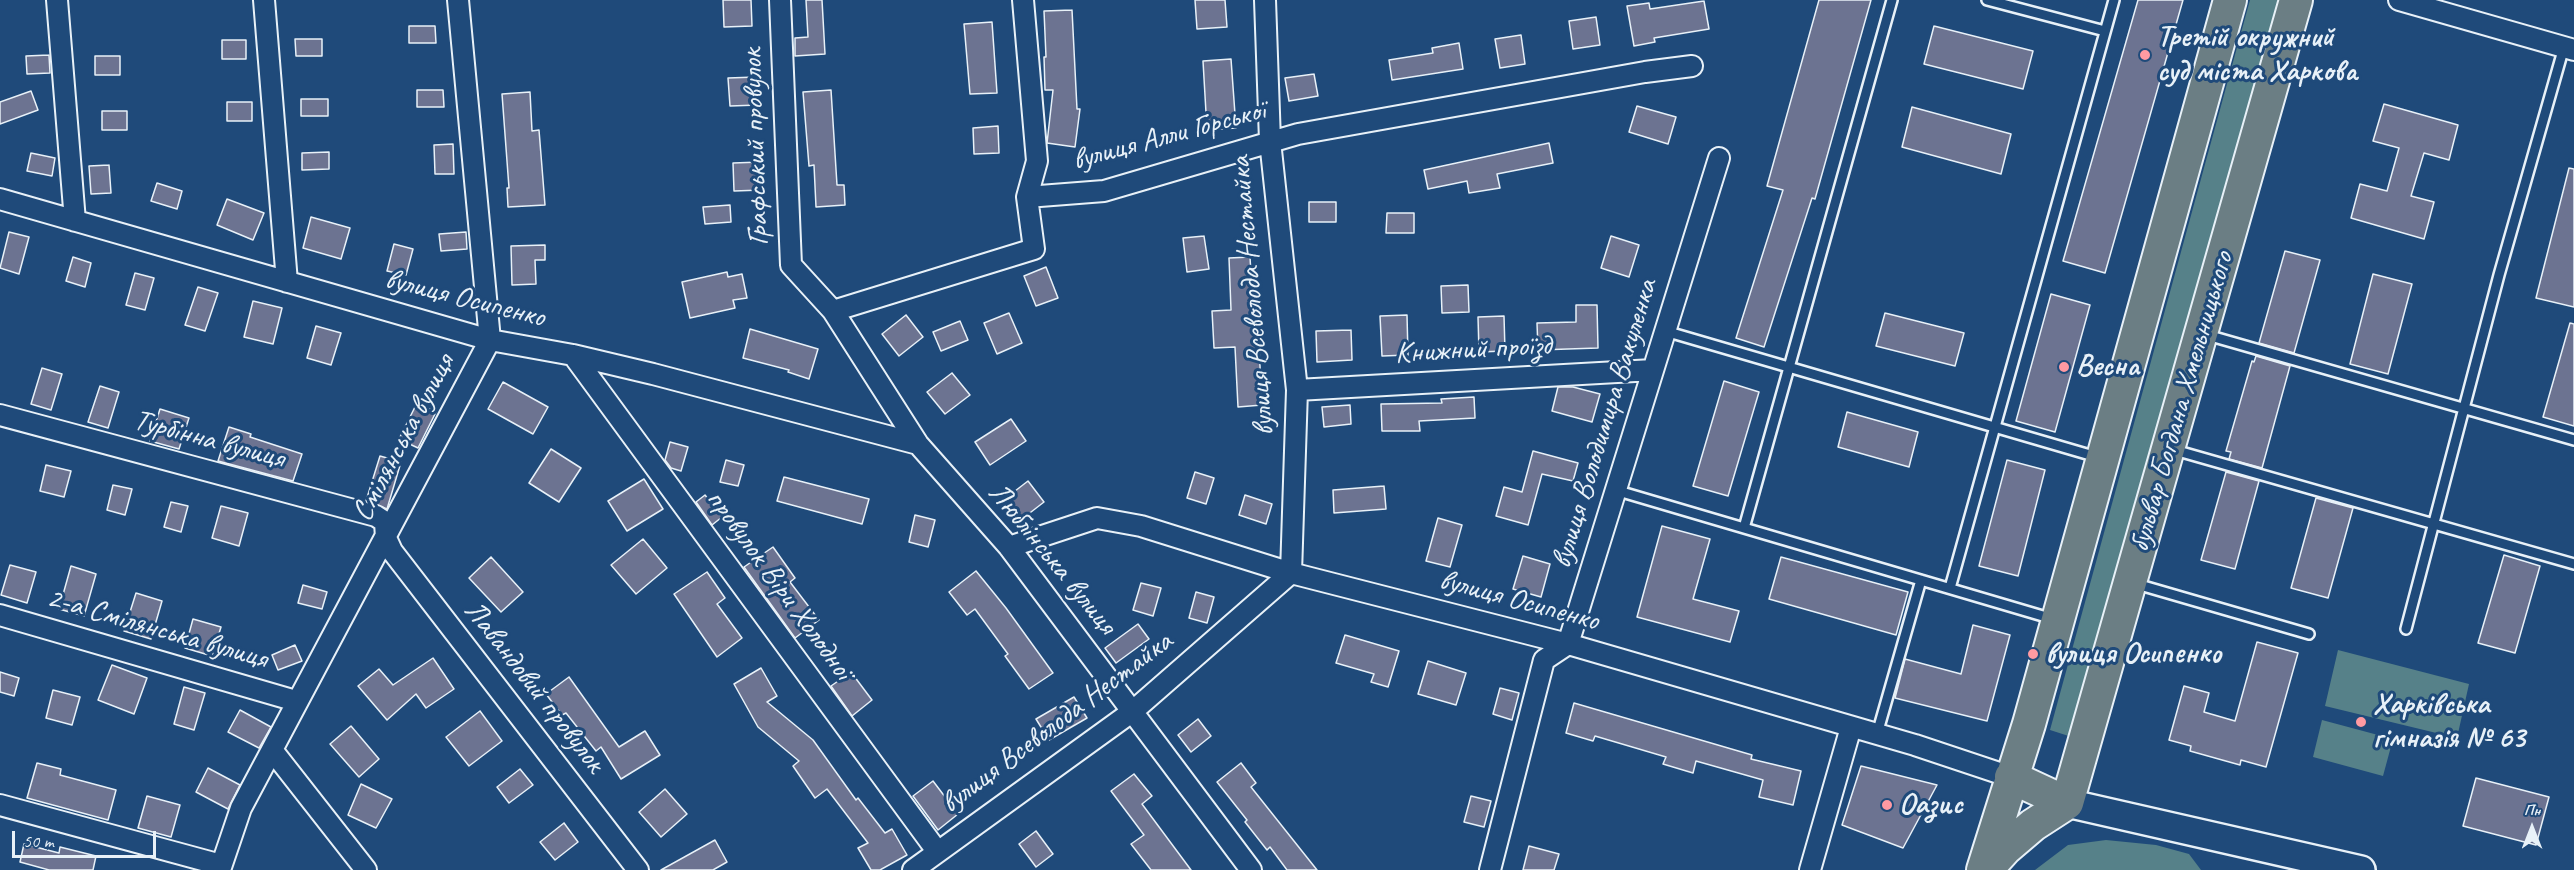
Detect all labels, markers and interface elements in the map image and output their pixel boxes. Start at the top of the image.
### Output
place label: Третій окружний суд міста Харкова [2157,20,2357,90]
street label: Графський провулок [735,48,777,246]
marker: Третій окружний суд міста Харкова [2138,48,2152,62]
street label: вулиця Алли Горської [1069,93,1269,179]
street label: вулиця Всеволода Нестайка [1223,155,1283,437]
street label: бульвар Богдана Хмельницького [2122,248,2242,556]
street label: вулиця Осипенко [381,262,549,336]
street label: вулиця Володимира Вакуленка [1544,275,1666,573]
street label: Книжний проїзд [1394,328,1552,372]
street label: Смілянська вулиця [345,348,463,528]
place label: Весна [2076,349,2139,385]
marker: Весна [2057,360,2071,374]
street label: Турбінна вулиця [130,403,288,477]
street label: Люблінська вулиця [980,476,1124,642]
street label: провулок Віри Холодної [698,482,860,688]
street label: вулиця Осипенко [1435,562,1603,640]
street label: 2-а Смілянська вулиця [42,580,272,678]
street label: Лавандовий провулок [456,594,612,780]
street label: вулиця Всеволода Нестайка [934,624,1180,822]
place label: вулиця Осипенко [2045,636,2222,672]
marker: вулиця Осипенко [2026,647,2040,661]
place label: Харківська гімназія № 63 [2373,687,2525,758]
marker: Харківська гімназія № 63 [2354,715,2368,729]
place label: Оазис [1899,787,1963,823]
marker: Оазис [1880,798,1894,812]
north arrow [2502,798,2562,858]
text: Пн [2524,800,2540,820]
scale bar [15,819,159,857]
text: 50 m [23,830,54,852]

